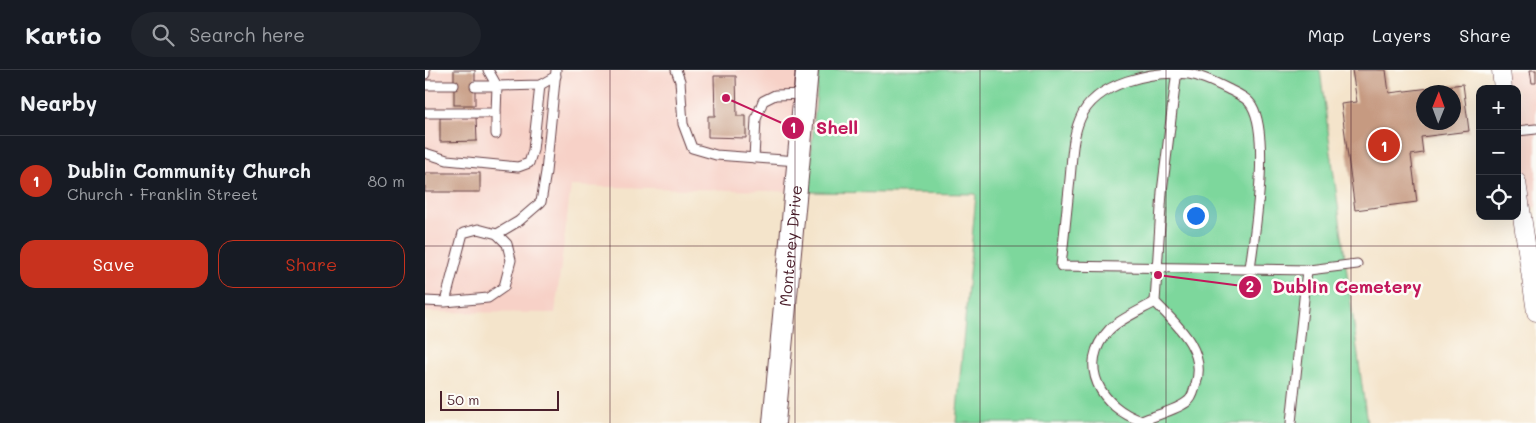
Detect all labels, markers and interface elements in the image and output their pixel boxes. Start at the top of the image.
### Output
search box [131,12,481,57]
text: Kartio [25,19,101,50]
icon: search [149,21,177,49]
text: Search here [189,22,305,47]
text: Map [1308,23,1344,47]
text: Layers [1372,23,1431,47]
text: Share [1459,23,1511,47]
north arrow [1416,85,1461,130]
map controls [1476,85,1521,220]
button: + [1476,85,1521,130]
text: Nearby [20,89,97,116]
callout: Shell [780,112,868,145]
text: Shell [816,115,858,139]
text: 1 [790,117,796,137]
pin: 1 [1368,126,1400,164]
button: − [1476,130,1521,175]
text: Dublin Community Church [67,158,311,183]
text: 1 [32,170,40,191]
text: 80 m [368,170,405,191]
button: locate [1476,175,1521,220]
text: Church · Franklin Street [67,183,258,204]
street label: Monterey Drive [774,184,806,307]
your location [1183,203,1209,229]
button: Save [20,240,208,288]
button: Share [218,240,405,288]
callout: Dublin Cemetery [1237,270,1432,303]
text: Dublin Cemetery [1272,274,1422,298]
text: 2 [1246,276,1254,296]
scale bar [440,388,559,411]
text: 50 m [447,390,479,409]

